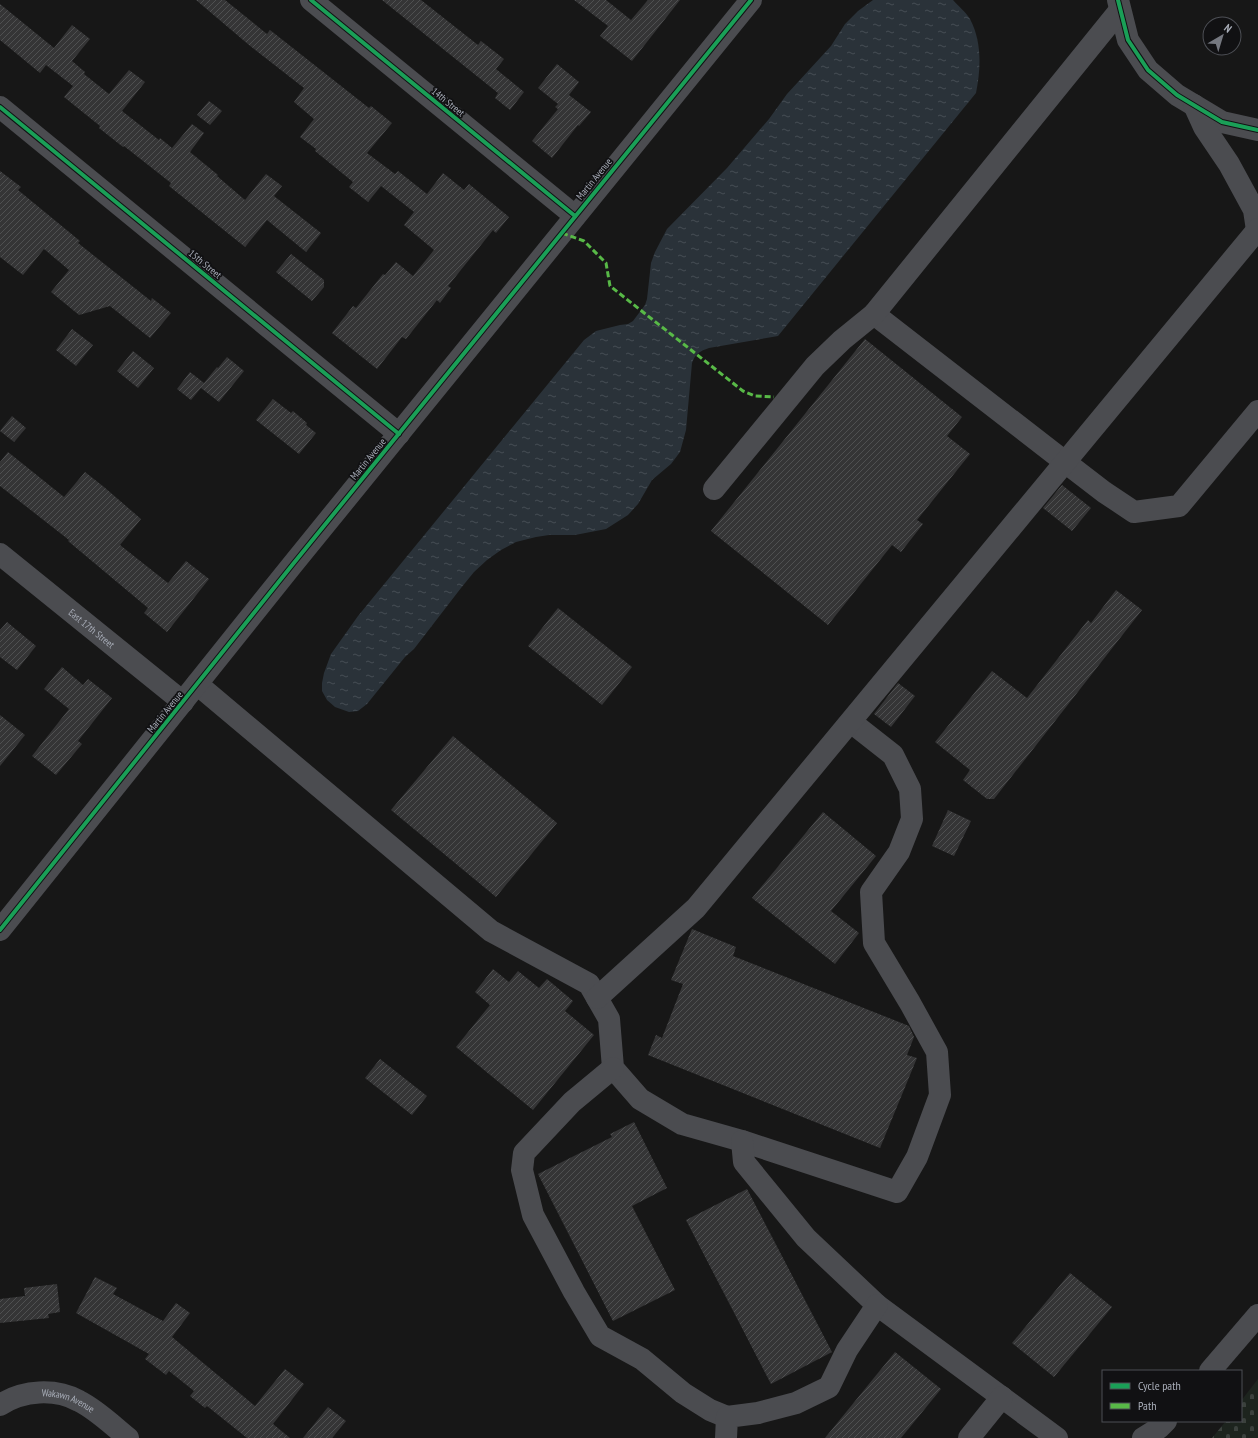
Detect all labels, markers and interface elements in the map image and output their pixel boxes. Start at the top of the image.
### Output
north arrow [1202,16,1242,56]
text: N [1222,21,1235,35]
street label: 14th Street [429,85,467,119]
street label: Martin Avenue [573,156,615,202]
street label: 15th Street [186,247,224,281]
street label: Martin Avenue [347,436,389,482]
street label: East 17th Street [66,606,118,651]
street label: Martin Avenue [144,689,186,735]
legend [1102,1370,1242,1422]
text: Cycle path [1138,1378,1181,1393]
street label: Wakawn Avenue [42,1386,97,1415]
text: Path [1138,1398,1156,1413]

